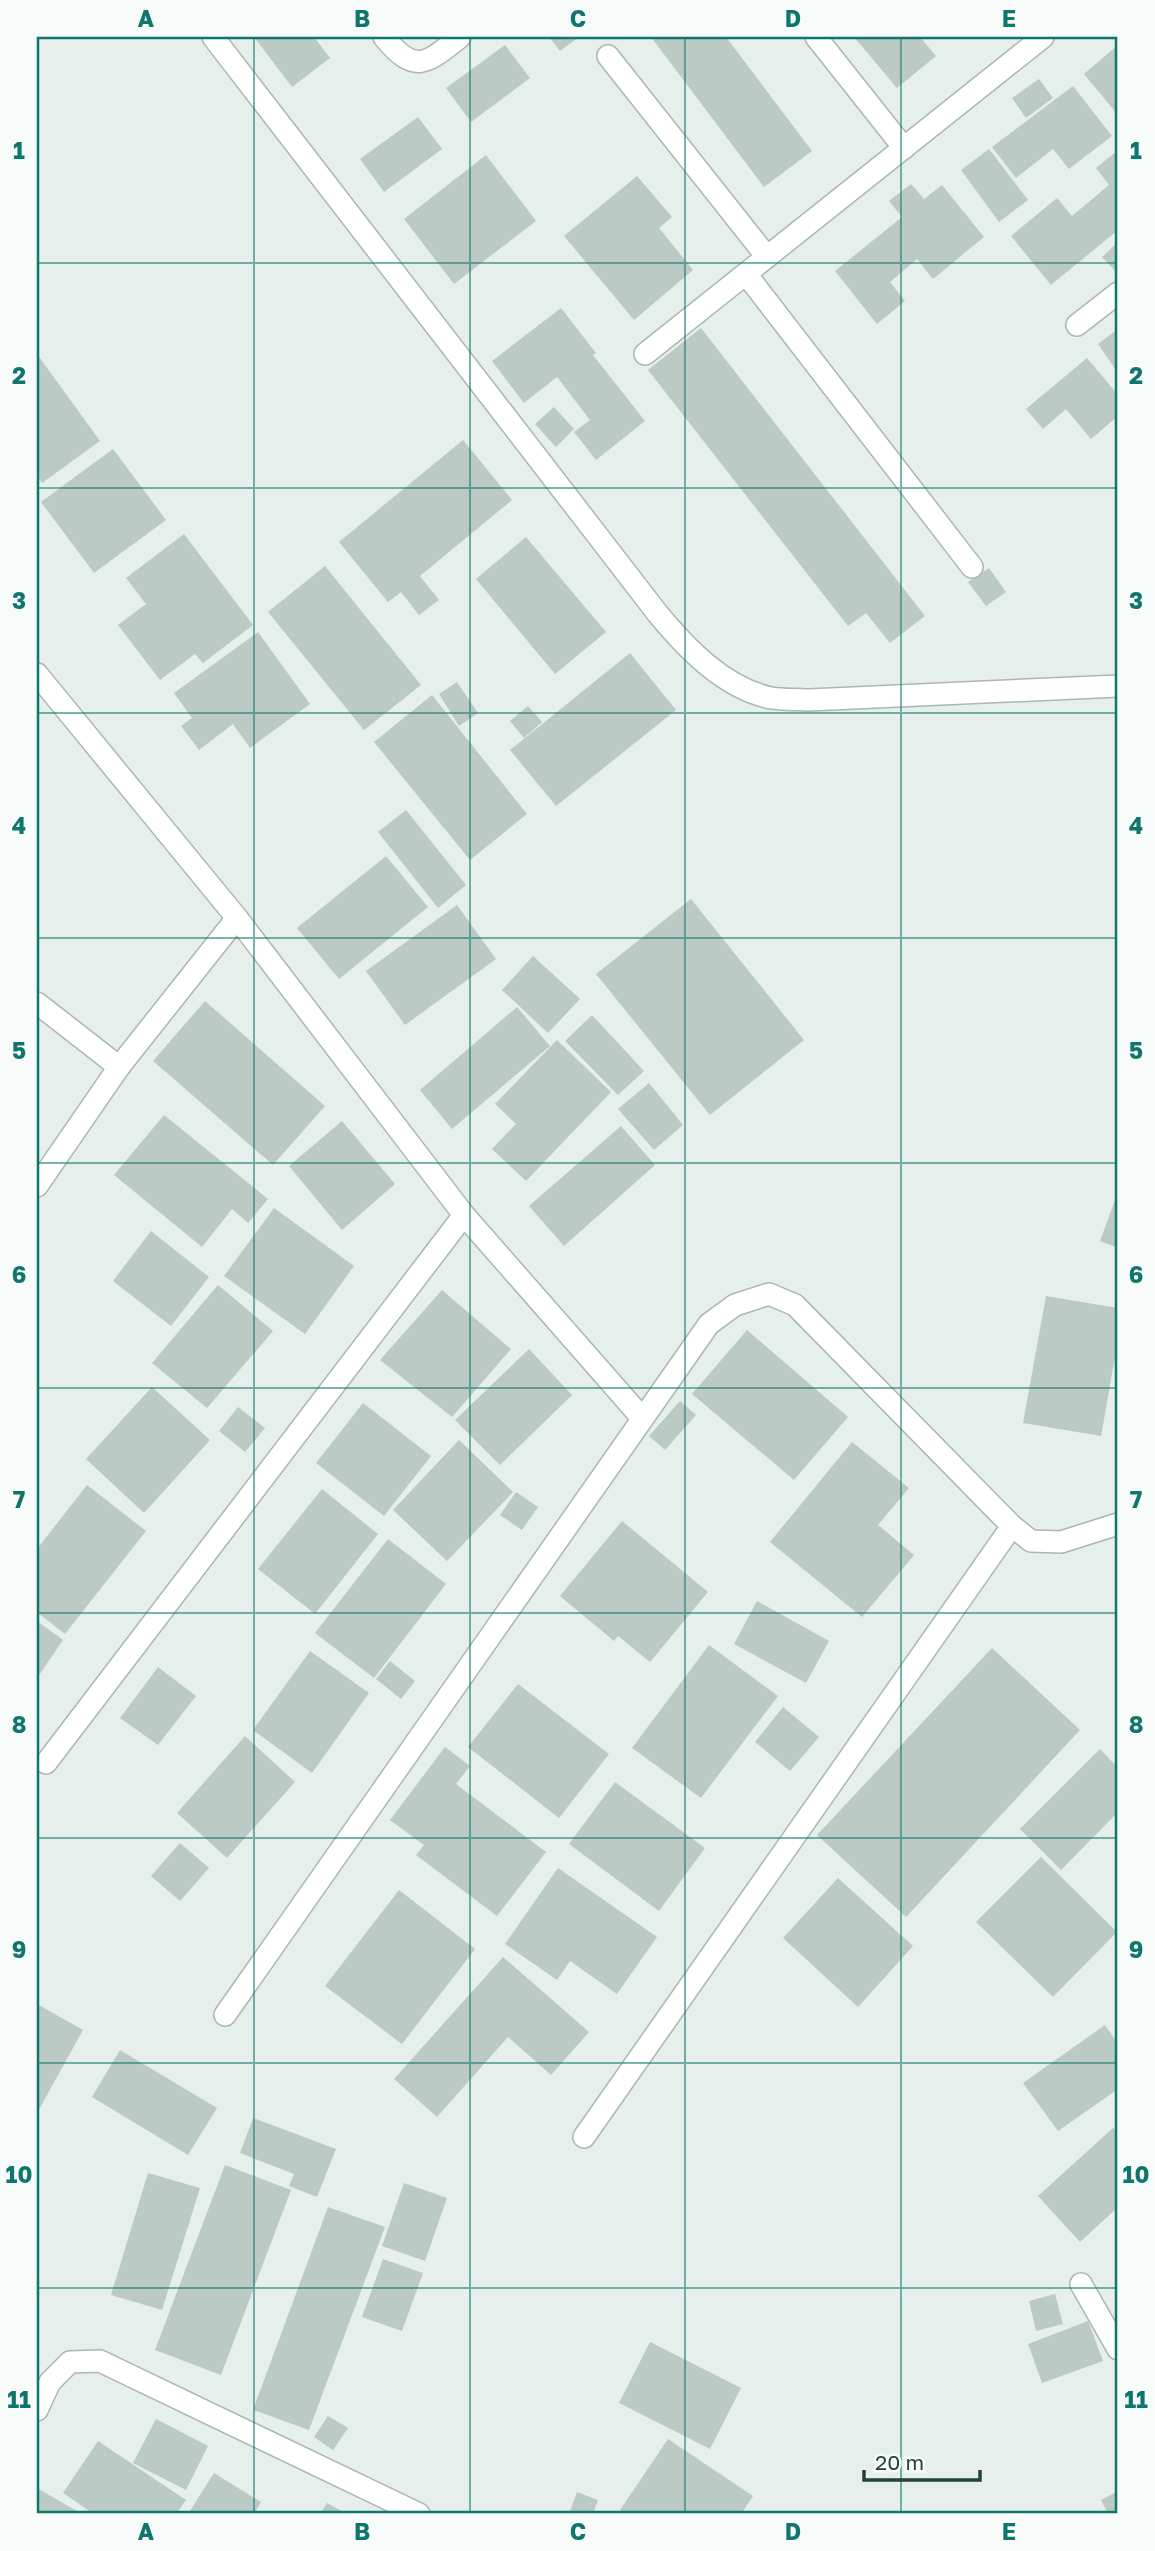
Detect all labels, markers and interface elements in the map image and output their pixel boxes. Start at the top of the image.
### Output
text: A [138,4,155,32]
text: B [354,4,370,32]
text: C [570,4,586,32]
text: D [785,4,801,32]
text: E [1002,4,1016,32]
text: 1 [13,136,25,164]
text: 1 [1130,136,1142,164]
text: 2 [12,361,26,389]
text: 2 [1129,361,1143,389]
text: 3 [12,586,26,614]
text: 3 [1129,586,1143,614]
text: 4 [12,811,26,839]
text: 4 [1129,811,1143,839]
text: 5 [12,1036,26,1064]
text: 5 [1129,1036,1143,1064]
text: 6 [12,1260,26,1288]
text: 6 [1129,1260,1143,1288]
text: 7 [13,1485,25,1513]
text: 7 [1130,1485,1142,1513]
text: 8 [12,1710,26,1738]
text: 8 [1129,1710,1143,1738]
text: 9 [12,1935,26,1963]
text: 9 [1129,1935,1143,1963]
text: 10 [6,2160,32,2188]
text: 10 [1123,2160,1149,2188]
text: 11 [7,2385,31,2413]
text: 11 [1124,2385,1148,2413]
scale bar [864,2439,980,2483]
text: 20 m [875,2449,924,2475]
text: A [138,2517,155,2545]
text: B [354,2517,370,2545]
text: C [570,2517,586,2545]
text: D [785,2517,801,2545]
text: E [1002,2517,1016,2545]

